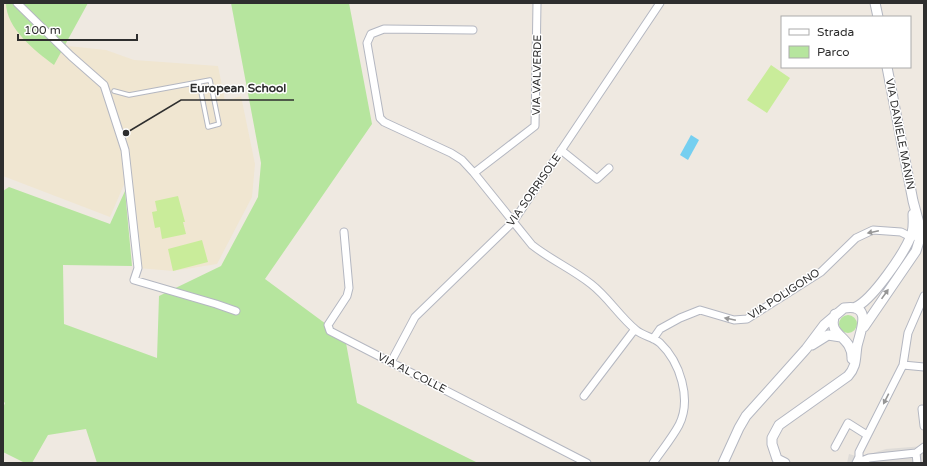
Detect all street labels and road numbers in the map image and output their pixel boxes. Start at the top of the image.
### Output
street label: VIA VALVERDE [530,35,544,115]
street label: VIA DANIELE MANIN [883,77,917,191]
street label: VIA SORRISOLE [504,151,564,229]
street label: VIA POLIGONO [746,266,822,322]
street label: VIA AL COLLE [376,350,448,396]

